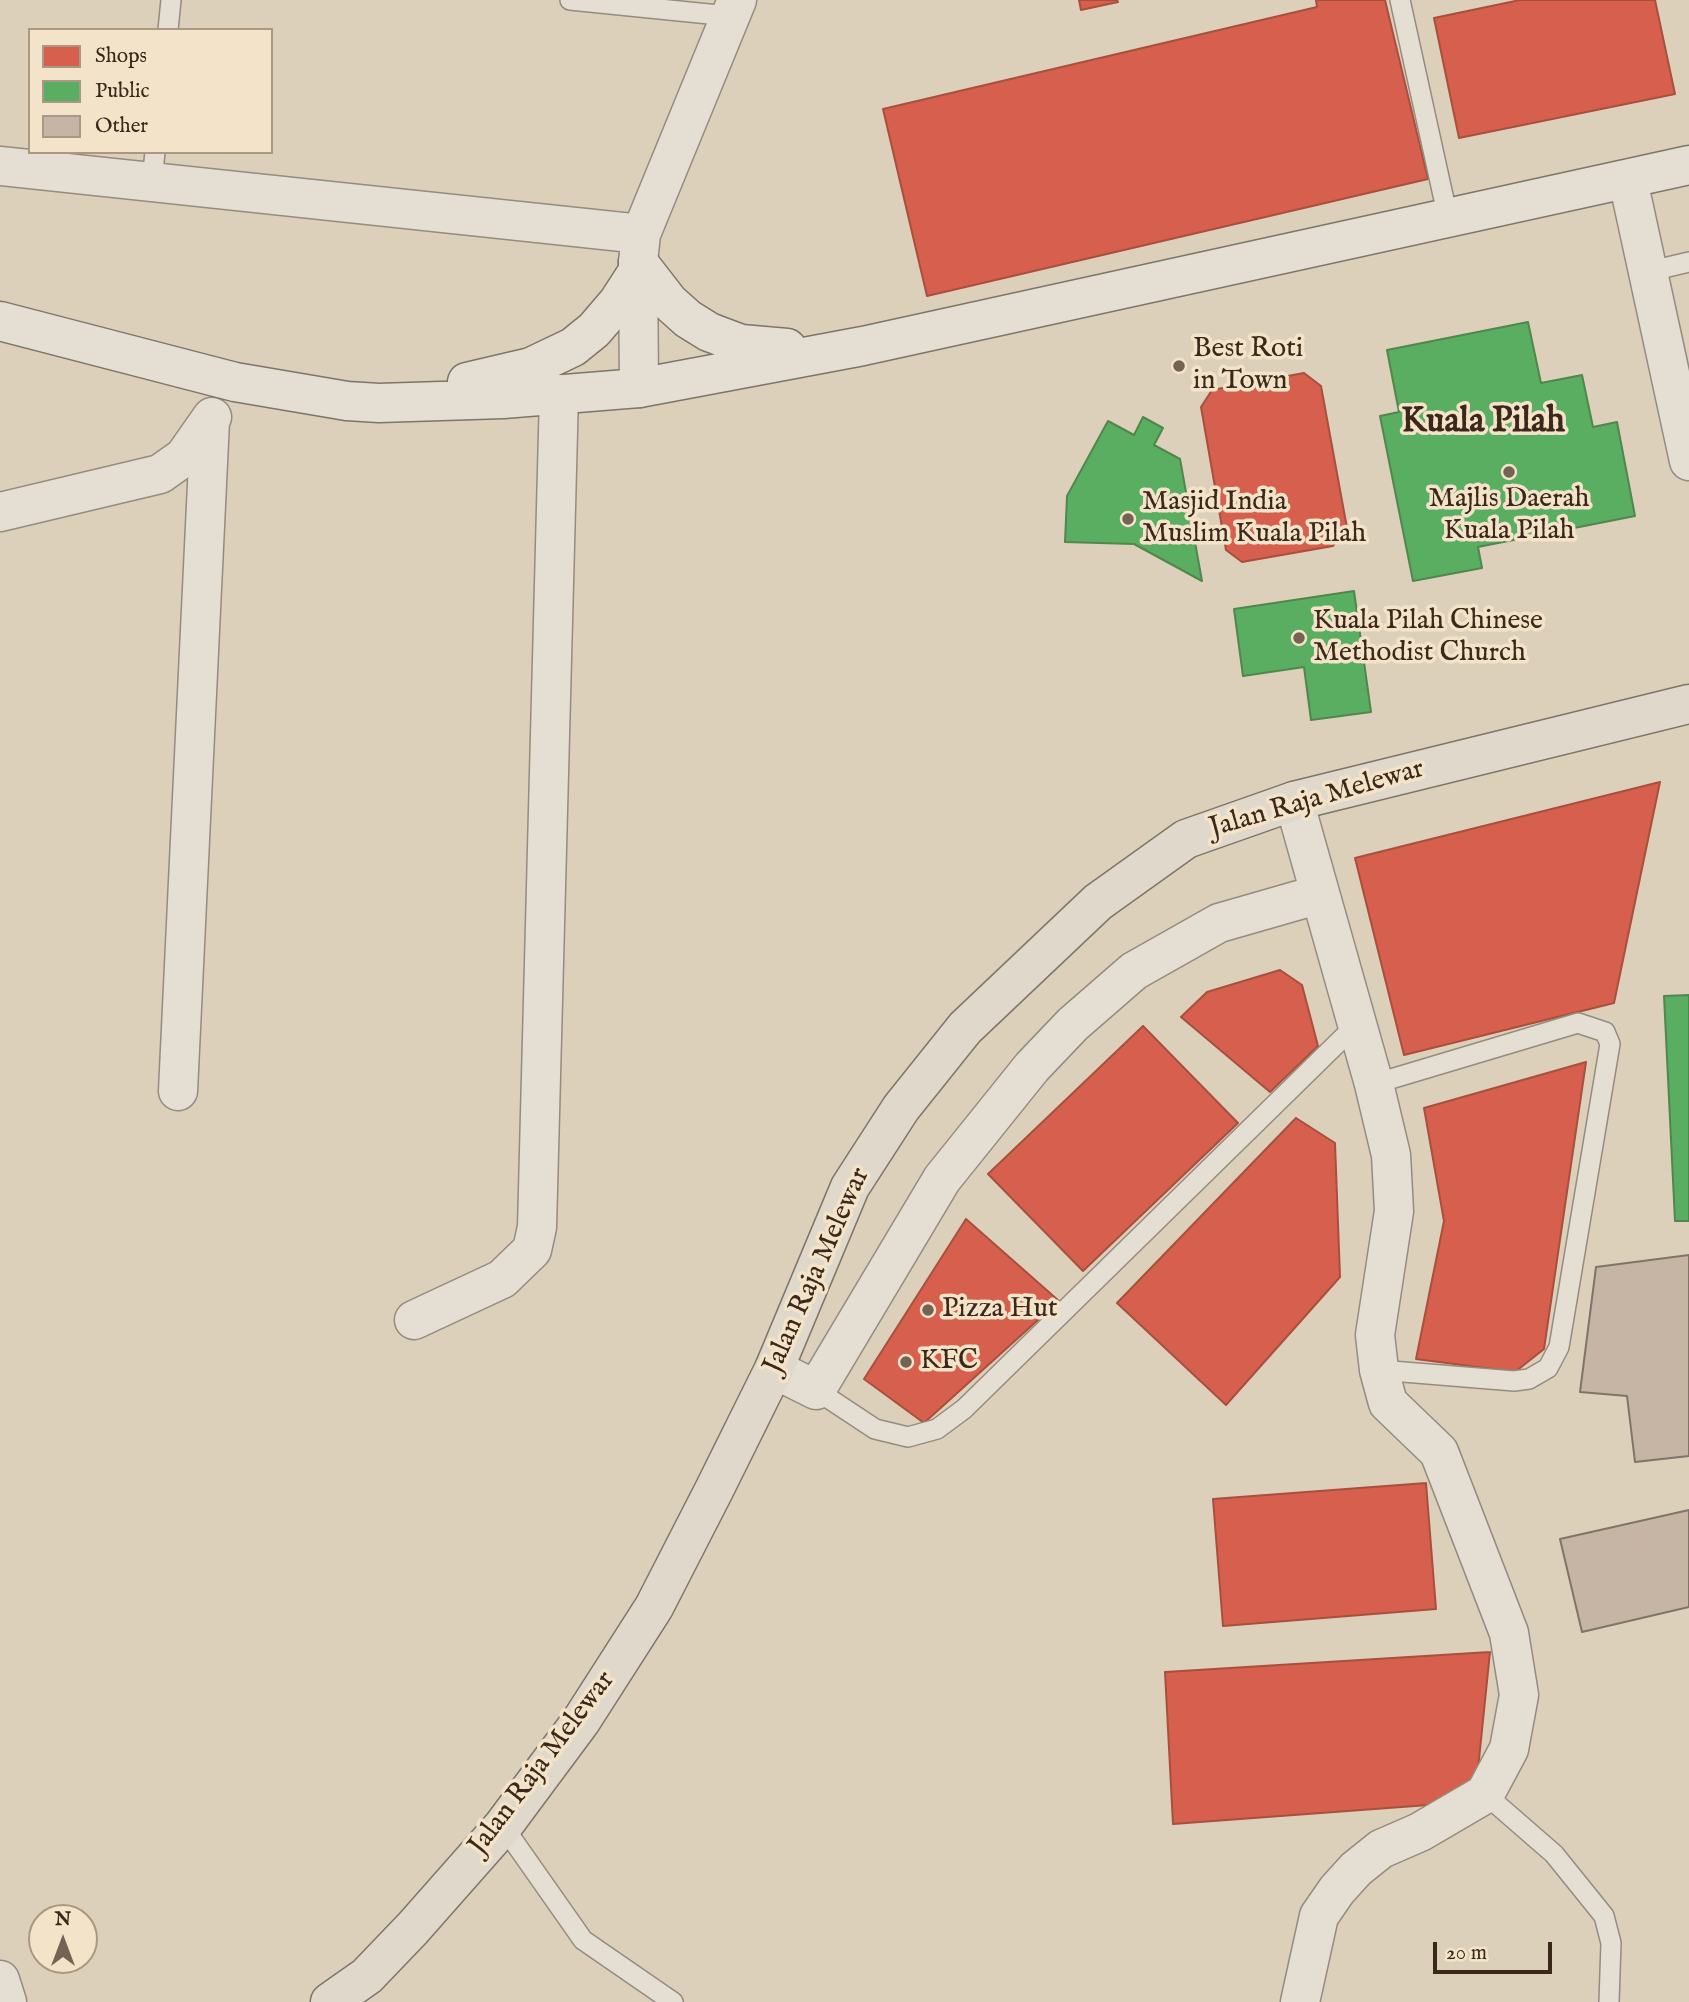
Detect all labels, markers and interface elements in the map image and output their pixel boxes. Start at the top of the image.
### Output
legend [28,28,273,154]
text: Shops [95,43,147,70]
text: Public [95,78,149,105]
text: Other [95,113,148,140]
place label: Best Roti in Town [1193,333,1303,399]
marker: Best Roti in Town [1171,358,1187,374]
district label: Kuala Pilah [1401,403,1565,445]
marker: Majlis Daerah Kuala Pilah [1501,464,1517,480]
place label: Majlis Daerah Kuala Pilah [1429,483,1589,549]
place label: Masjid India Muslim Kuala Pilah [1142,486,1366,552]
marker: Masjid India Muslim Kuala Pilah [1120,511,1136,527]
place label: Kuala Pilah Chinese Methodist Church [1313,605,1543,671]
marker: Kuala Pilah Chinese Methodist Church [1291,630,1307,646]
street label: Jalan Raja Melewar [1206,753,1428,847]
street label: Jalan Raja Melewar [758,1163,878,1379]
place label: Pizza Hut [942,1293,1058,1327]
marker: Pizza Hut [920,1302,936,1318]
place label: KFC [920,1345,978,1379]
marker: KFC [898,1354,914,1370]
street label: Jalan Raja Melewar [463,1665,623,1863]
north arrow [28,1904,98,1974]
text: N [55,1908,71,1932]
scale bar [1437,1928,1556,1972]
text: 20 m [1446,1940,1487,1967]

